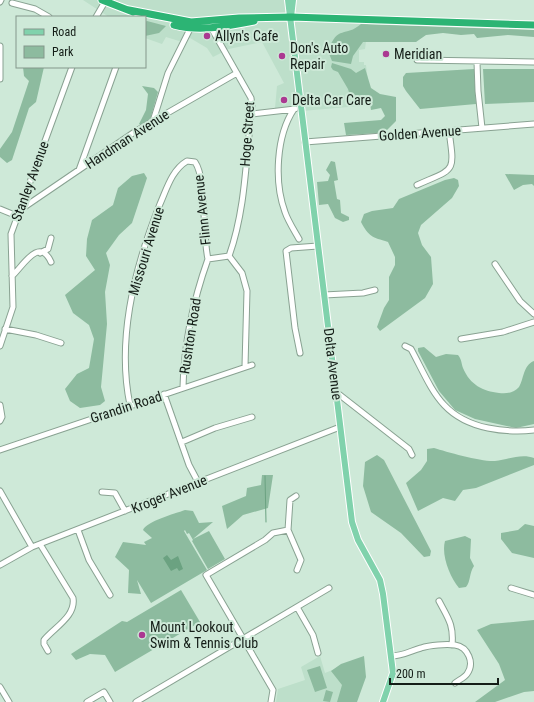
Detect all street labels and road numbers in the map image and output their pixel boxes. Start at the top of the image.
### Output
street label: Hoge Street [237,101,257,167]
street label: Handman Avenue [82,106,172,172]
street label: Golden Avenue [378,122,462,144]
street label: Stanley Avenue [8,138,52,223]
street label: Flinn Avenue [190,174,214,246]
street label: Missouri Avenue [125,205,167,297]
street label: Rushton Road [176,297,204,375]
street label: Delta Avenue [321,327,345,401]
street label: Grandin Road [88,388,164,426]
street label: Kroger Avenue [129,471,210,516]

